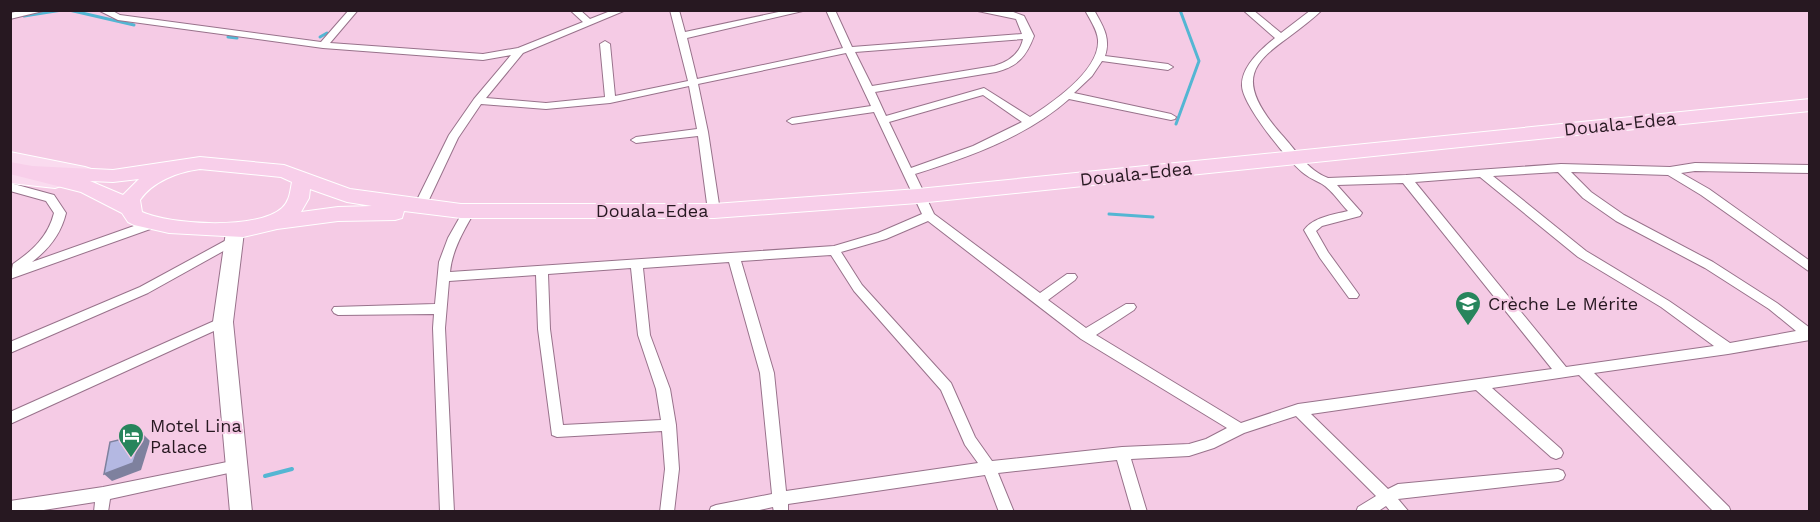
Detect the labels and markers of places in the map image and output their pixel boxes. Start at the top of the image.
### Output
school or university icon: Crèche Le Mérite [1453,289,1483,327]
place label: Crèche Le Mérite [1488,293,1638,314]
place label: Motel Lina Palace [150,415,242,457]
hotel icon: Motel Lina Palace [116,421,146,459]

